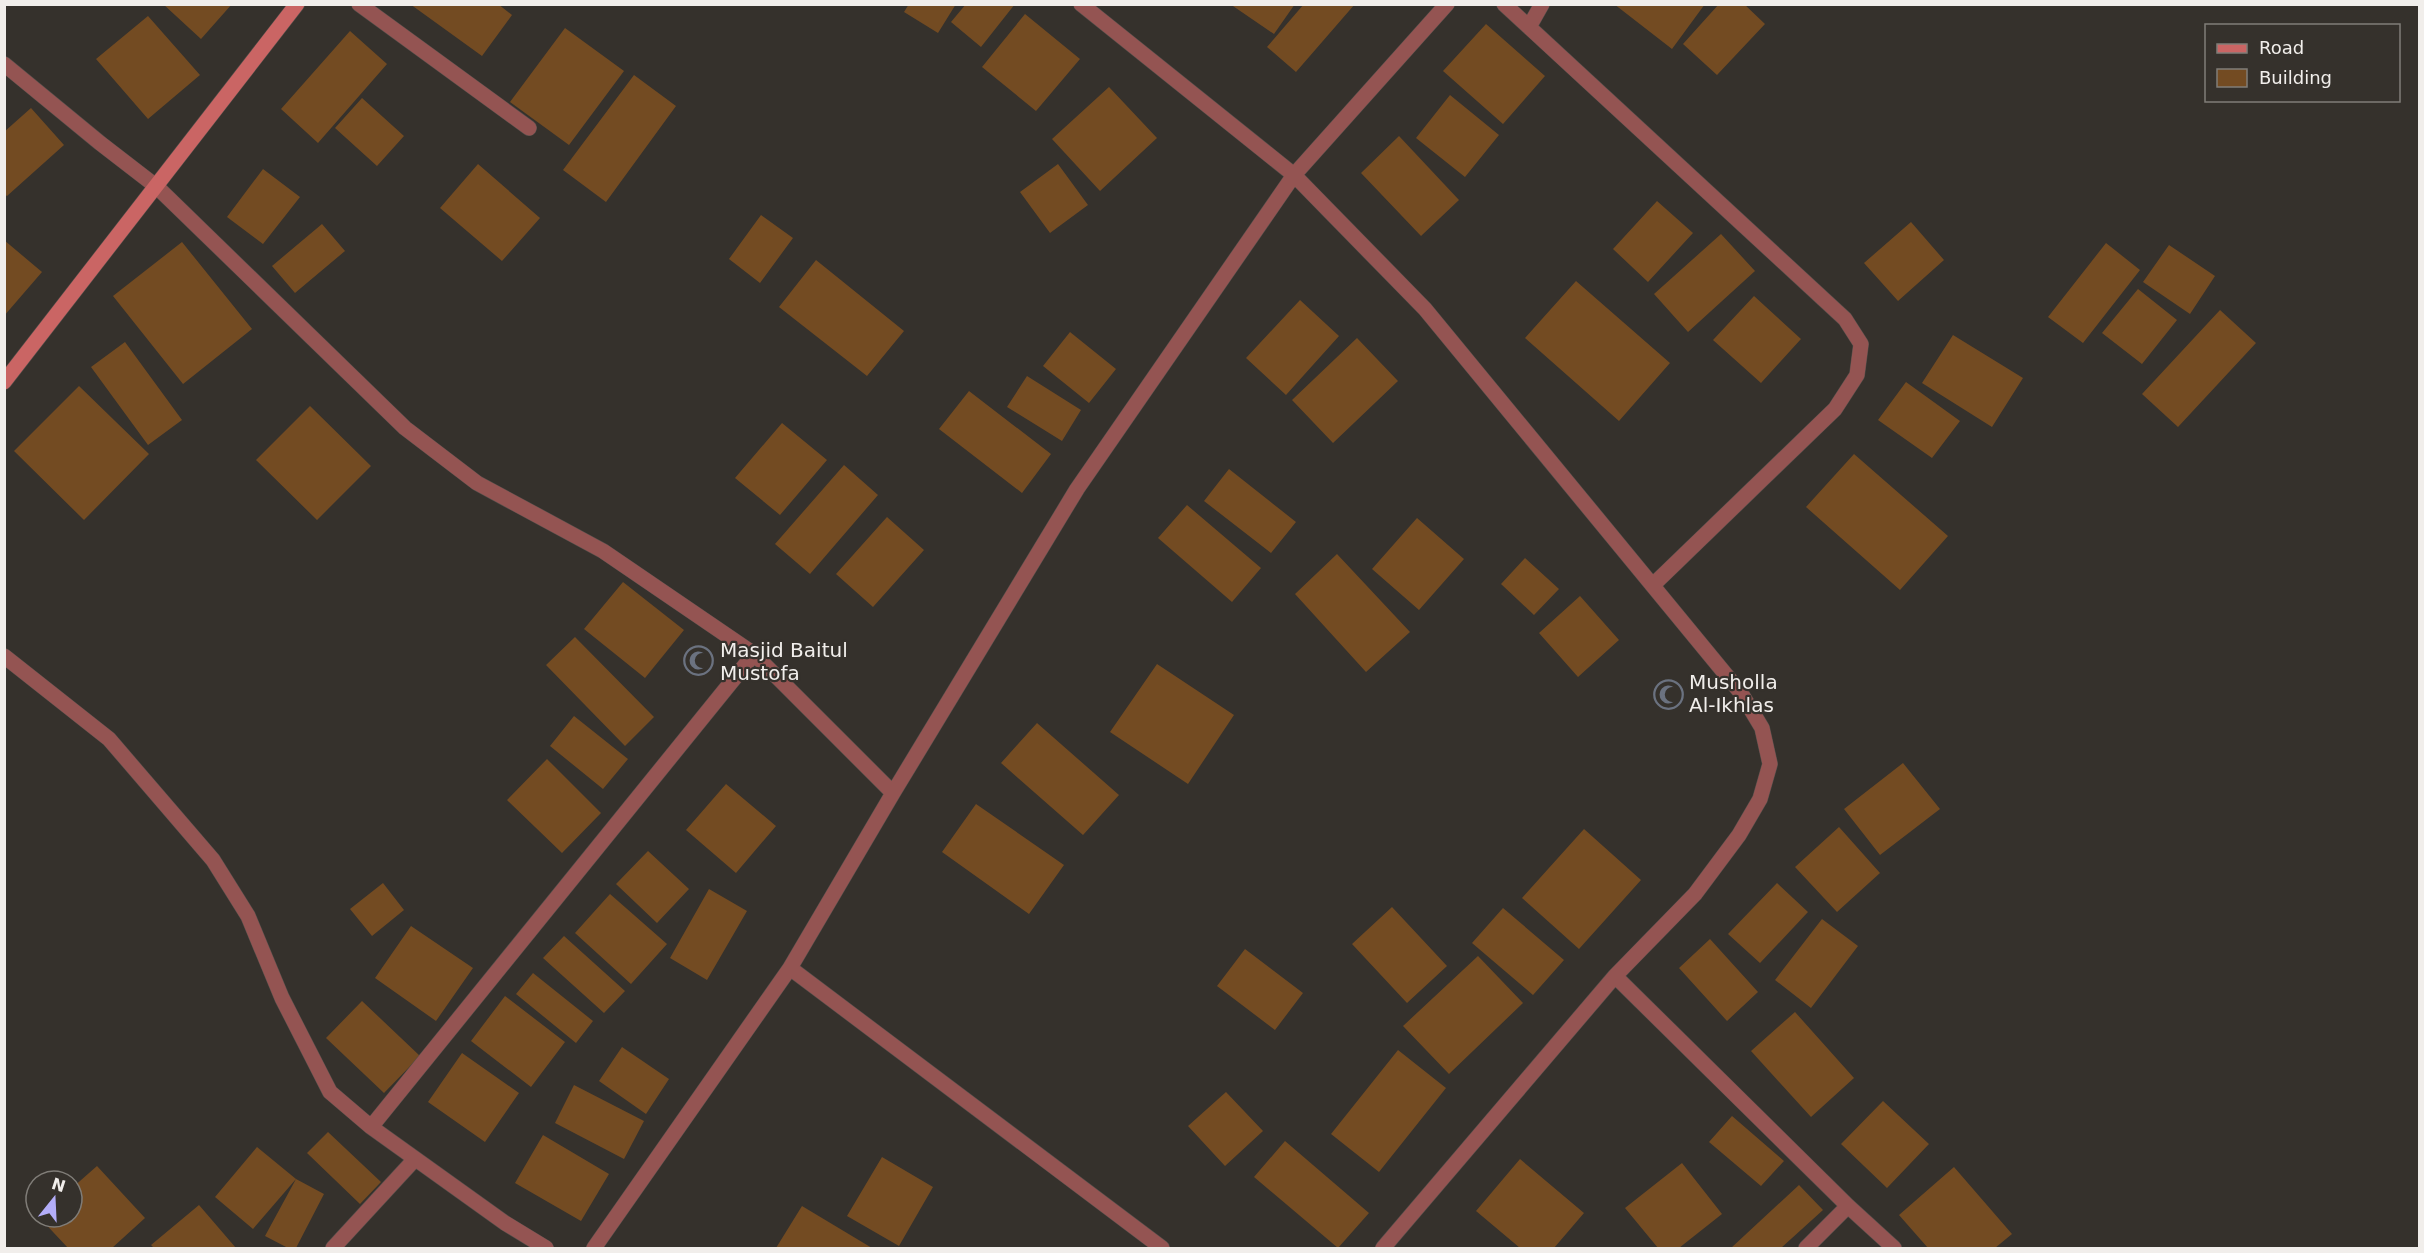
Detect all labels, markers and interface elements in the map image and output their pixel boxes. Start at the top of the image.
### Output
legend [2205,24,2400,102]
text: Road [2259,37,2304,58]
text: Building [2259,67,2332,88]
place label: Masjid Baitul Mustofa [720,638,848,685]
mosque icon: Masjid Baitul Mustofa [683,645,715,677]
place label: Musholla Al-Ikhlas [1689,670,1778,717]
mosque icon: Musholla Al-Ikhlas [1652,678,1684,710]
north arrow [24,1169,84,1229]
text: N [49,1174,68,1196]

